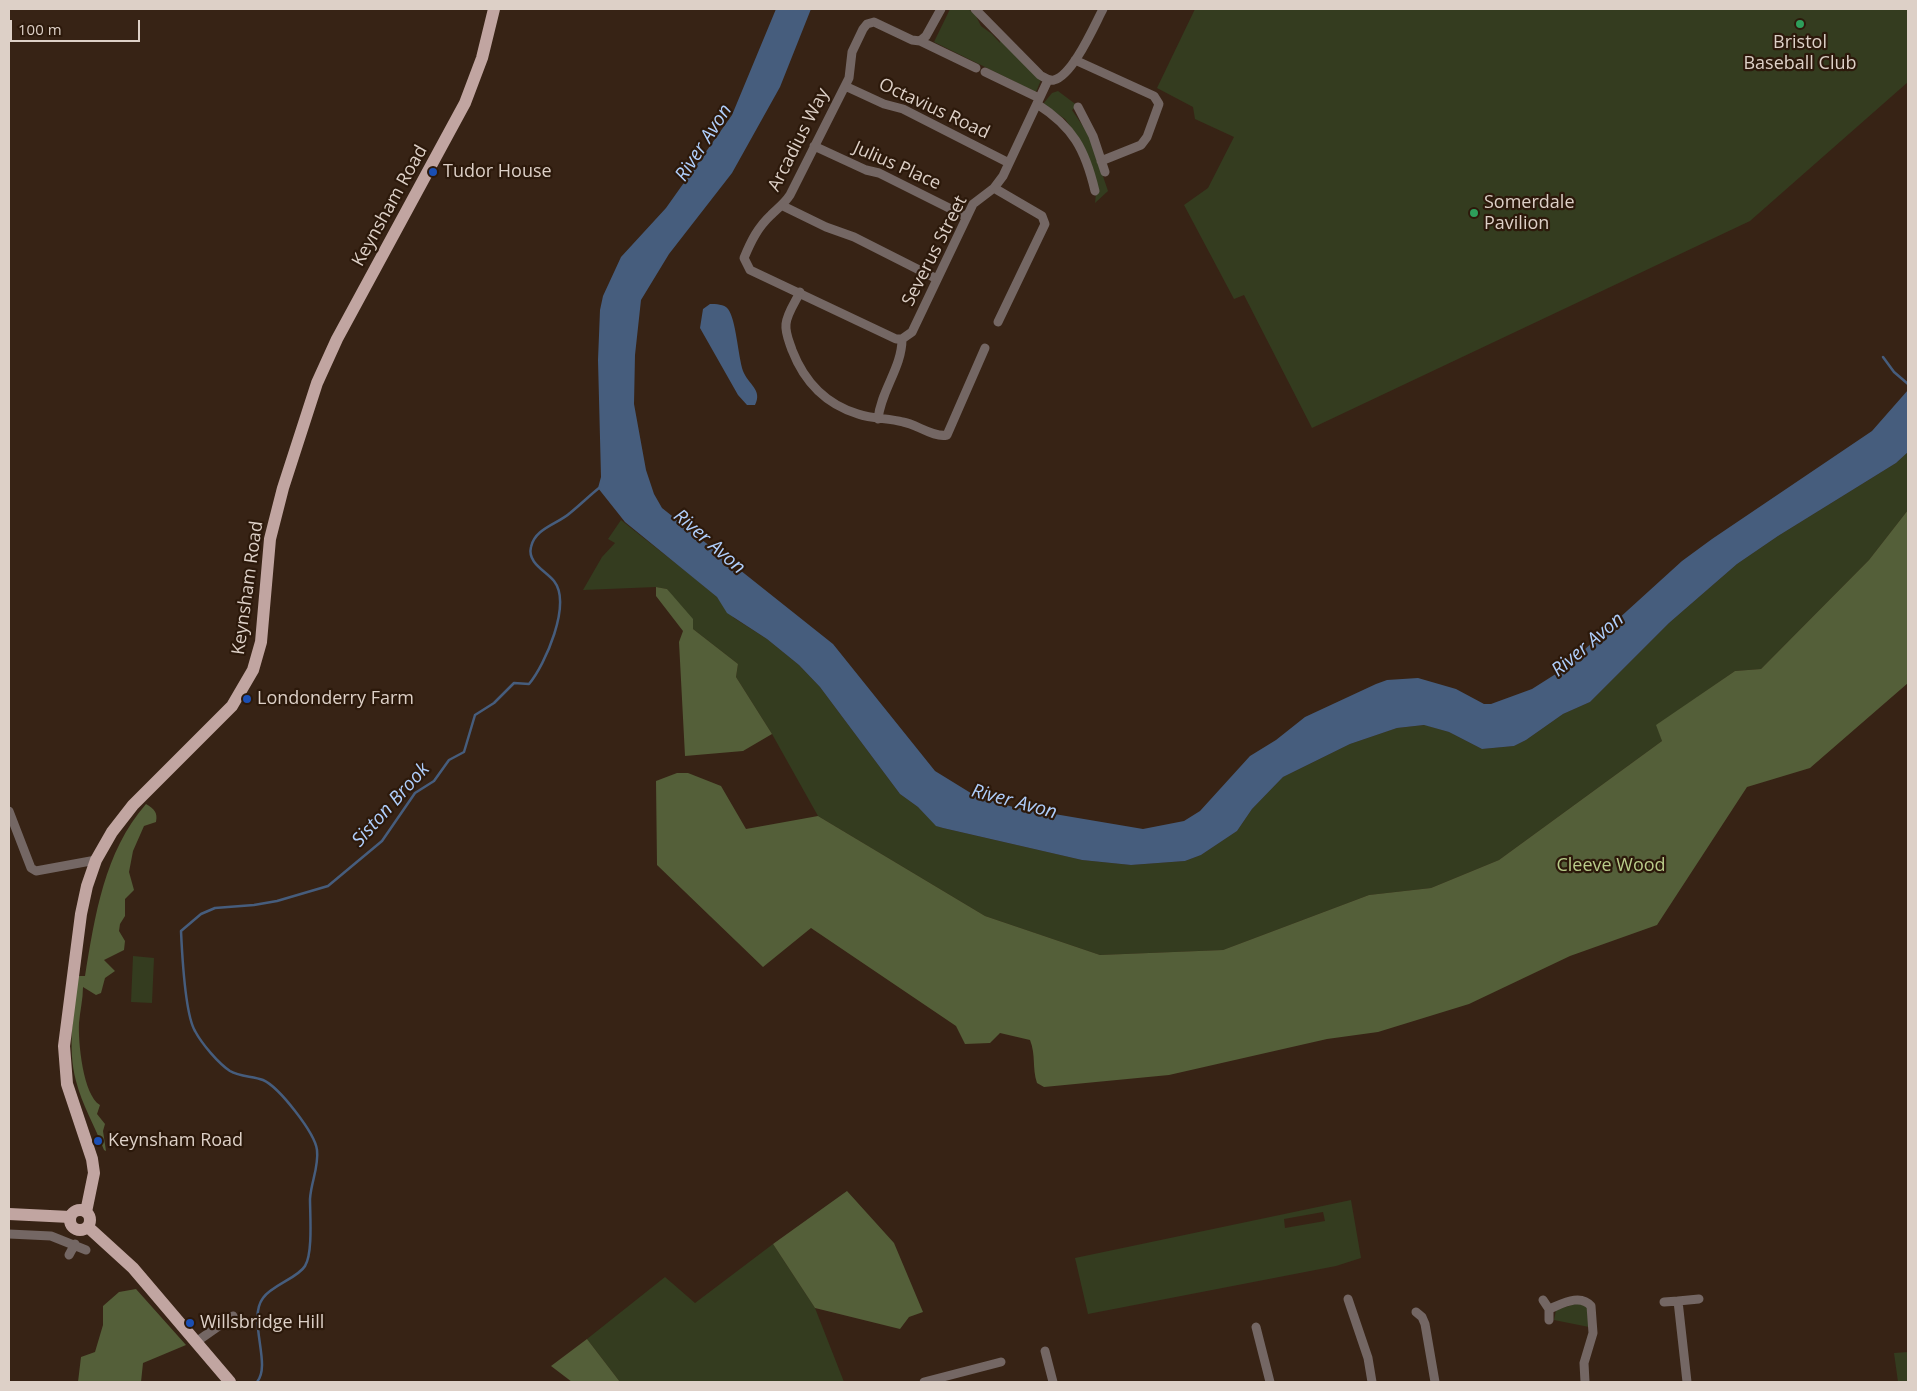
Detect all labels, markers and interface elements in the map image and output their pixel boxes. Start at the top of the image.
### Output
scale bar [12,10,142,42]
marker: Bristol Baseball Club [1794,18,1806,30]
text: 100 m [18,19,62,39]
place label: Bristol Baseball Club [1743,32,1857,74]
street label: Octavius Road [875,74,993,144]
street label: Arcadius Way [764,85,834,195]
water label: River Avon [671,100,737,186]
street label: Julius Place [850,137,944,195]
street label: Keynsham Road [348,142,432,270]
place label: Tudor House [443,161,552,183]
marker: Tudor House [427,166,439,178]
street label: Severus Street [898,192,972,310]
place label: Somerdale Pavilion [1484,192,1574,234]
marker: Somerdale Pavilion [1468,207,1480,219]
water label: River Avon [669,505,749,579]
street label: Keynsham Road [228,520,268,656]
water label: River Avon [1547,608,1629,682]
place label: Londonderry Farm [257,688,414,710]
marker: Londonderry Farm [241,693,253,705]
water label: Siston Brook [347,758,435,852]
water label: River Avon [969,780,1059,824]
park label: Cleeve Wood [1556,855,1666,877]
place label: Keynsham Road [108,1130,243,1152]
marker: Keynsham Road [92,1135,104,1147]
place label: Willsbridge Hill [200,1312,324,1334]
marker: Willsbridge Hill [184,1317,196,1329]

